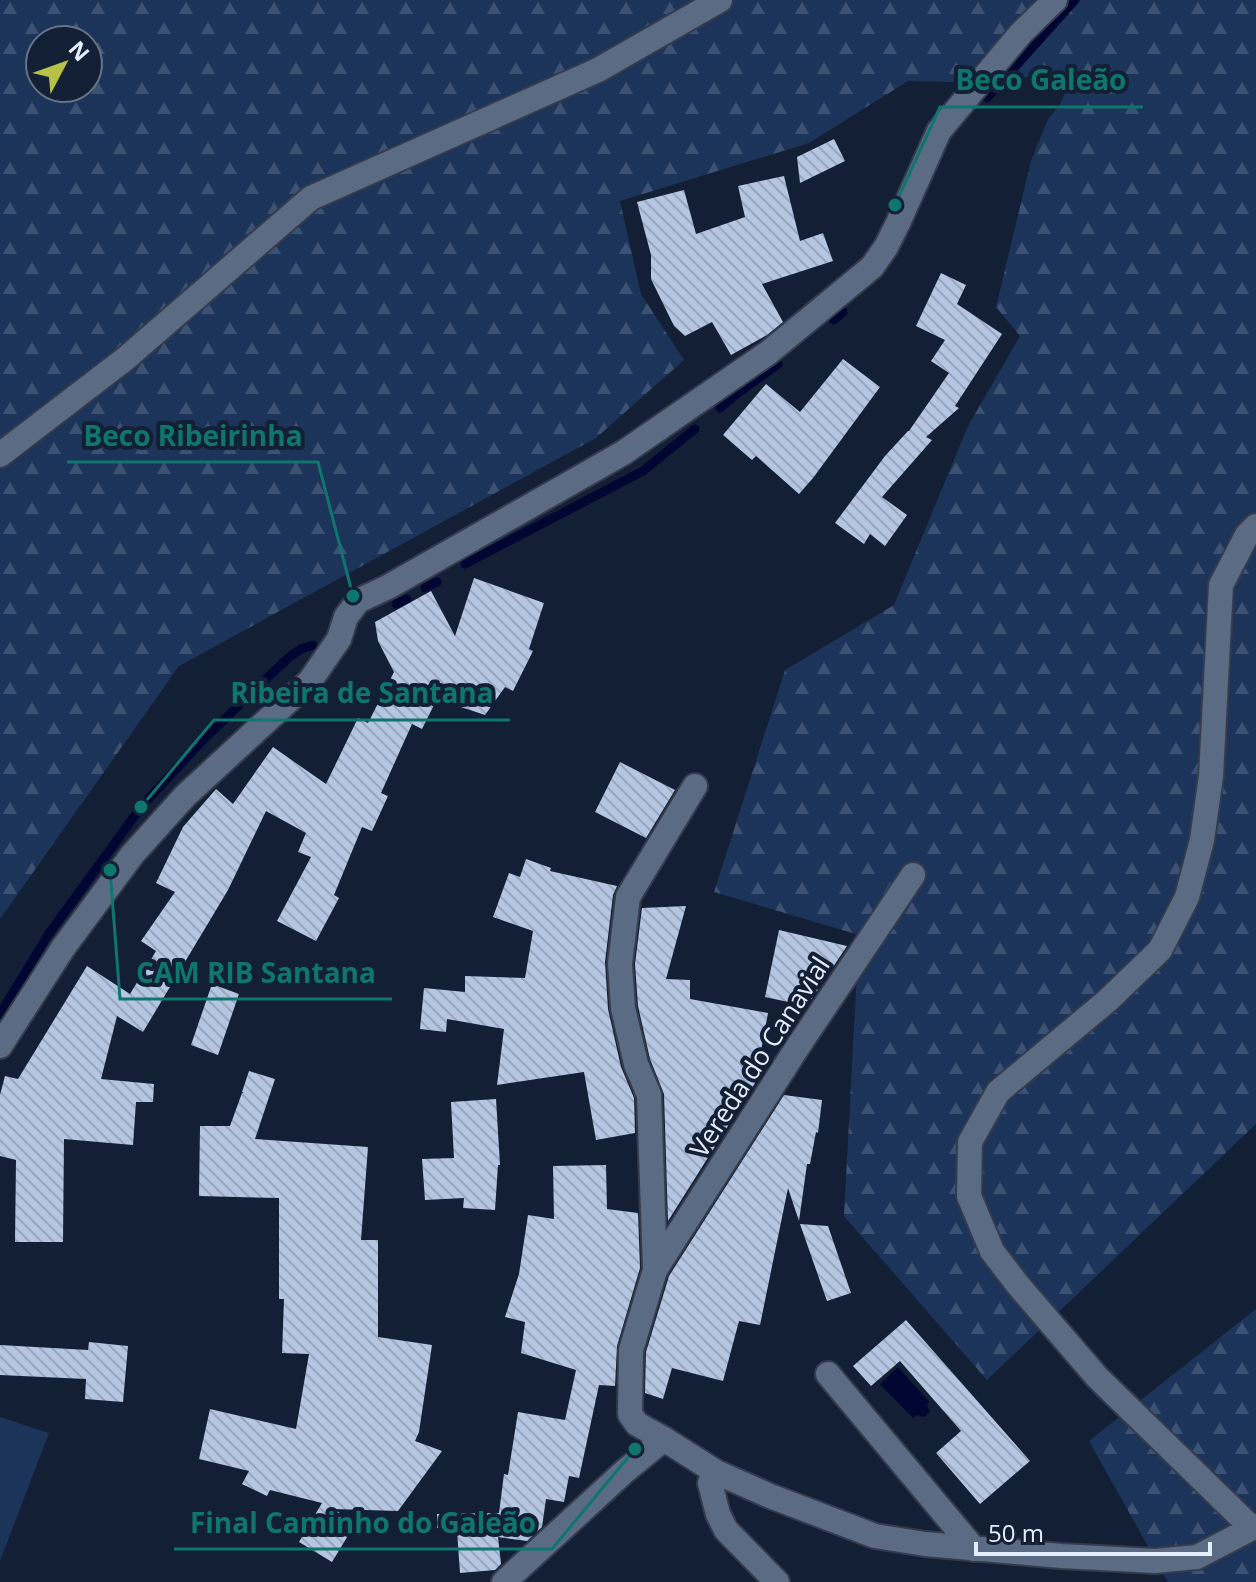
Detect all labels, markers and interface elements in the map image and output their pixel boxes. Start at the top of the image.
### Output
north arrow [24,24,104,104]
text: N [63,34,97,67]
callout: Beco Galeão [940,55,1143,107]
text: Beco Galeão [956,60,1126,98]
callout: Beco Ribeirinha [67,410,318,462]
text: Beco Ribeirinha [83,416,303,454]
callout: Ribeira de Santana [214,668,510,720]
text: Ribeira de Santana [230,673,494,711]
callout: CAM RIB Santana [120,947,392,999]
street label: Vereda do Canavial [681,949,838,1164]
text: CAM RIB Santana [136,953,376,991]
callout: Final Caminho do Galeão [174,1497,552,1549]
text: Final Caminho do Galeão [190,1503,536,1541]
scale bar [976,1506,1210,1556]
text: 50 m [988,1516,1044,1549]

